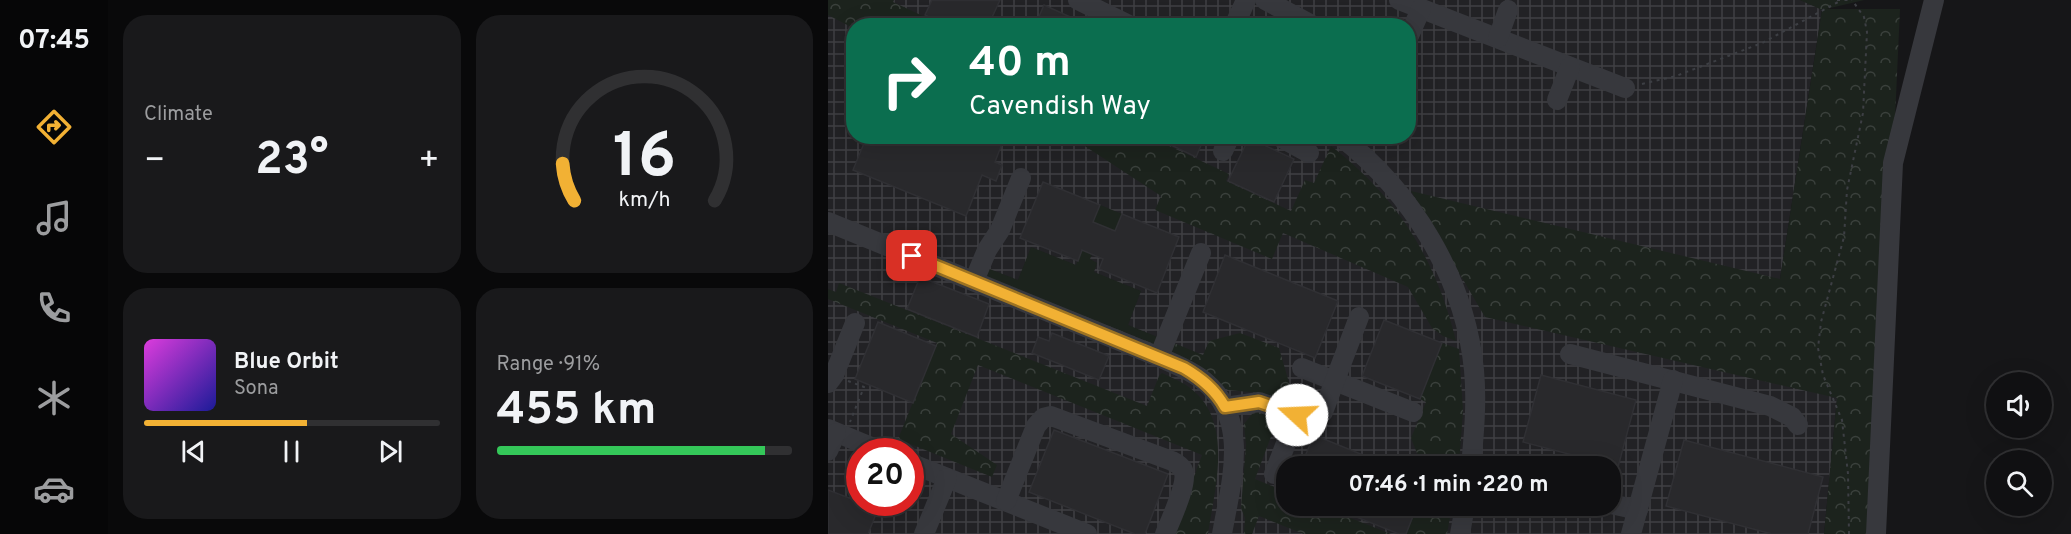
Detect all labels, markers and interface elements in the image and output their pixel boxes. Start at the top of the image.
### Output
text: 07:45 [18,24,90,58]
text: 40 m [969,38,1071,91]
icon: right [870,42,948,120]
text: Cavendish Way [969,90,1151,124]
text: Climate [144,102,213,128]
icon: directions [33,106,75,148]
text: 16 [613,120,676,199]
text: 23° [255,133,328,190]
text: − [144,141,165,183]
text: + [418,141,440,183]
text: km/h [618,187,670,214]
icon: music [33,197,75,239]
pin [886,230,937,281]
icon: arrive [895,239,928,272]
icon: phone [33,287,75,329]
text: Blue Orbit [234,349,339,376]
text: Range · 91% [497,352,600,378]
map controls [1986,372,2052,516]
button: sound [1986,372,2052,438]
text: Sona [234,376,279,402]
icon: climate [33,377,75,419]
text: 455 km [497,383,656,440]
position arrow [1265,383,1329,447]
icon: previous [177,435,210,468]
icon: pause [275,435,308,468]
icon: next [374,435,407,468]
speed limit sign: 20 [846,438,924,516]
button: search [1986,450,2052,516]
icon: car [33,468,75,510]
text: 07:46 · 1 min · 220 m [1349,472,1548,499]

